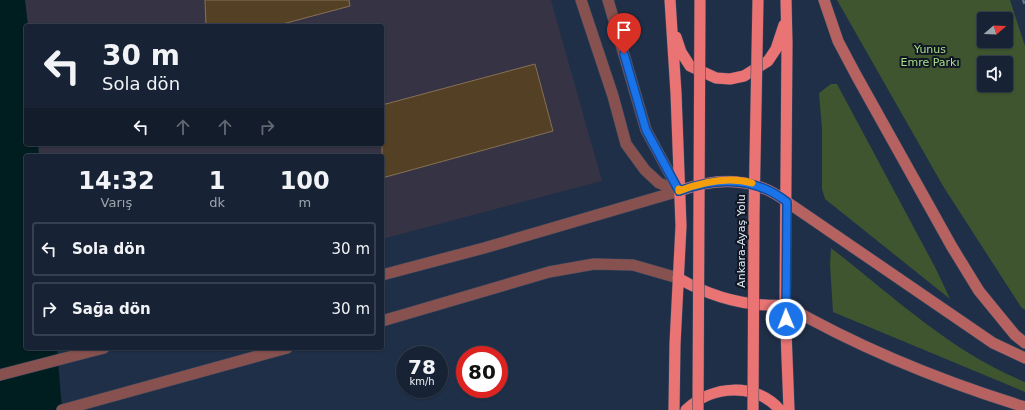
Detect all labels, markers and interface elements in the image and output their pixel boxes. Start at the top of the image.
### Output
north arrow [977,12,1013,48]
map controls [977,12,1013,92]
pin [607,13,641,54]
icon: arrive [613,19,635,41]
text: 30 m [102,39,180,72]
icon: left [36,40,88,92]
park label: Yunus Emre Parkı [900,43,960,69]
button: sound [977,56,1013,92]
text: Sola dön [102,73,180,94]
icon: left [130,116,152,138]
icon: ahead [172,116,194,138]
icon: ahead [214,116,236,138]
icon: right [256,116,278,138]
text: 14:32 [78,167,155,195]
text: 1 [209,167,225,195]
text: 100 [280,167,330,195]
street label: Ankara-Ayaş Yolu [735,194,748,288]
text: Varış [101,195,132,210]
text: dk [209,195,225,210]
text: m [298,195,311,210]
icon: left [38,238,60,260]
text: Sola dön [72,240,145,258]
text: 30 m [332,240,370,258]
icon: right [38,298,60,320]
position arrow [765,298,807,340]
text: Sağa dön [72,300,151,318]
text: 30 m [332,300,370,318]
speed limit sign: 80 [456,346,508,398]
text: 78 [408,355,436,379]
text: km/h [409,376,435,387]

